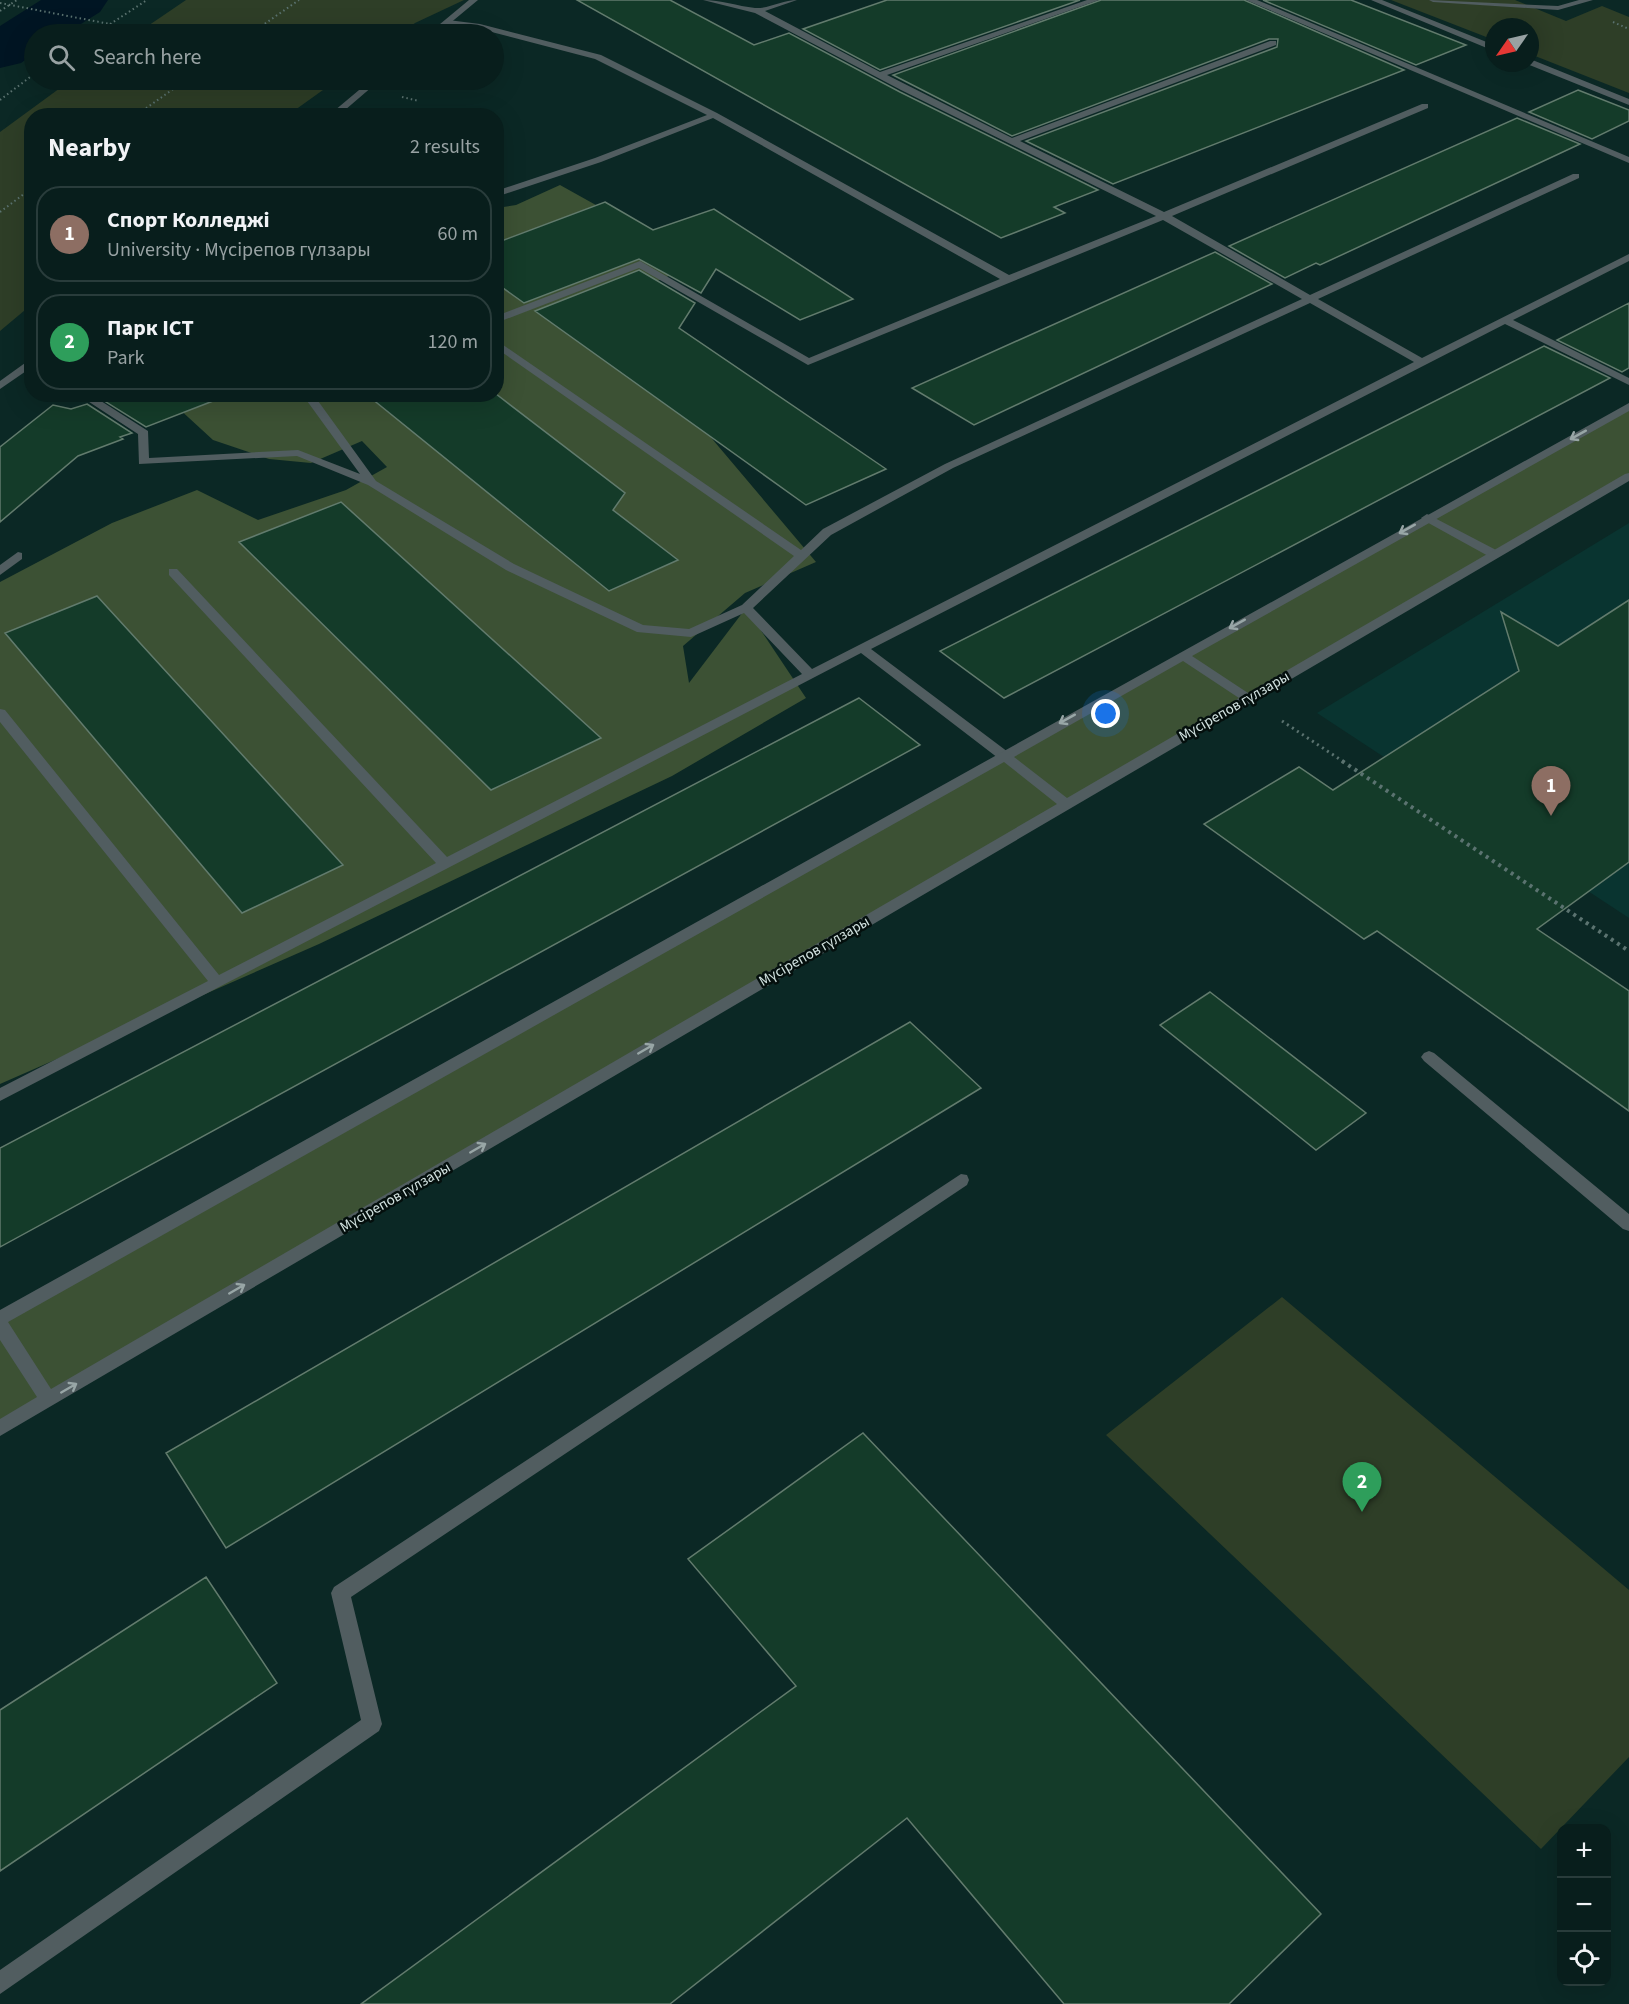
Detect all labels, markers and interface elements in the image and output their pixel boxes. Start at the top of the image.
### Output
north arrow [1485,18,1539,72]
search box [24,24,504,90]
icon: search [45,41,78,74]
text: Search here [93,41,201,73]
text: Nearby [48,129,131,166]
text: 2 results [410,133,480,161]
text: Спорт Колледжі [107,204,270,236]
text: 1 [64,220,75,248]
text: 60 m [438,220,478,248]
text: University · Мүсірепов гүлзары [107,236,371,264]
text: Парк ICT [107,312,194,344]
text: 2 [64,328,75,356]
text: 120 m [428,328,478,356]
text: Park [107,344,144,372]
one-way arrow [1570,429,1587,441]
one-way arrow [1399,524,1417,535]
one-way arrow [1229,619,1246,631]
street label: Мүсірепов гүлзары [1175,666,1294,747]
your location [1091,699,1120,728]
one-way arrow [1059,713,1076,725]
pin: 1 [1532,766,1570,816]
street label: Мүсірепов гүлзары [755,911,874,992]
one-way arrow [637,1043,654,1055]
one-way arrow [469,1142,486,1154]
street label: Мүсірепов гүлзары [336,1157,455,1238]
one-way arrow [228,1283,245,1295]
one-way arrow [60,1381,77,1393]
pin: 2 [1342,1462,1382,1512]
map controls [1557,1824,1611,1986]
button: + [1557,1824,1611,1878]
button: − [1557,1878,1611,1932]
button: locate [1557,1932,1611,1986]

